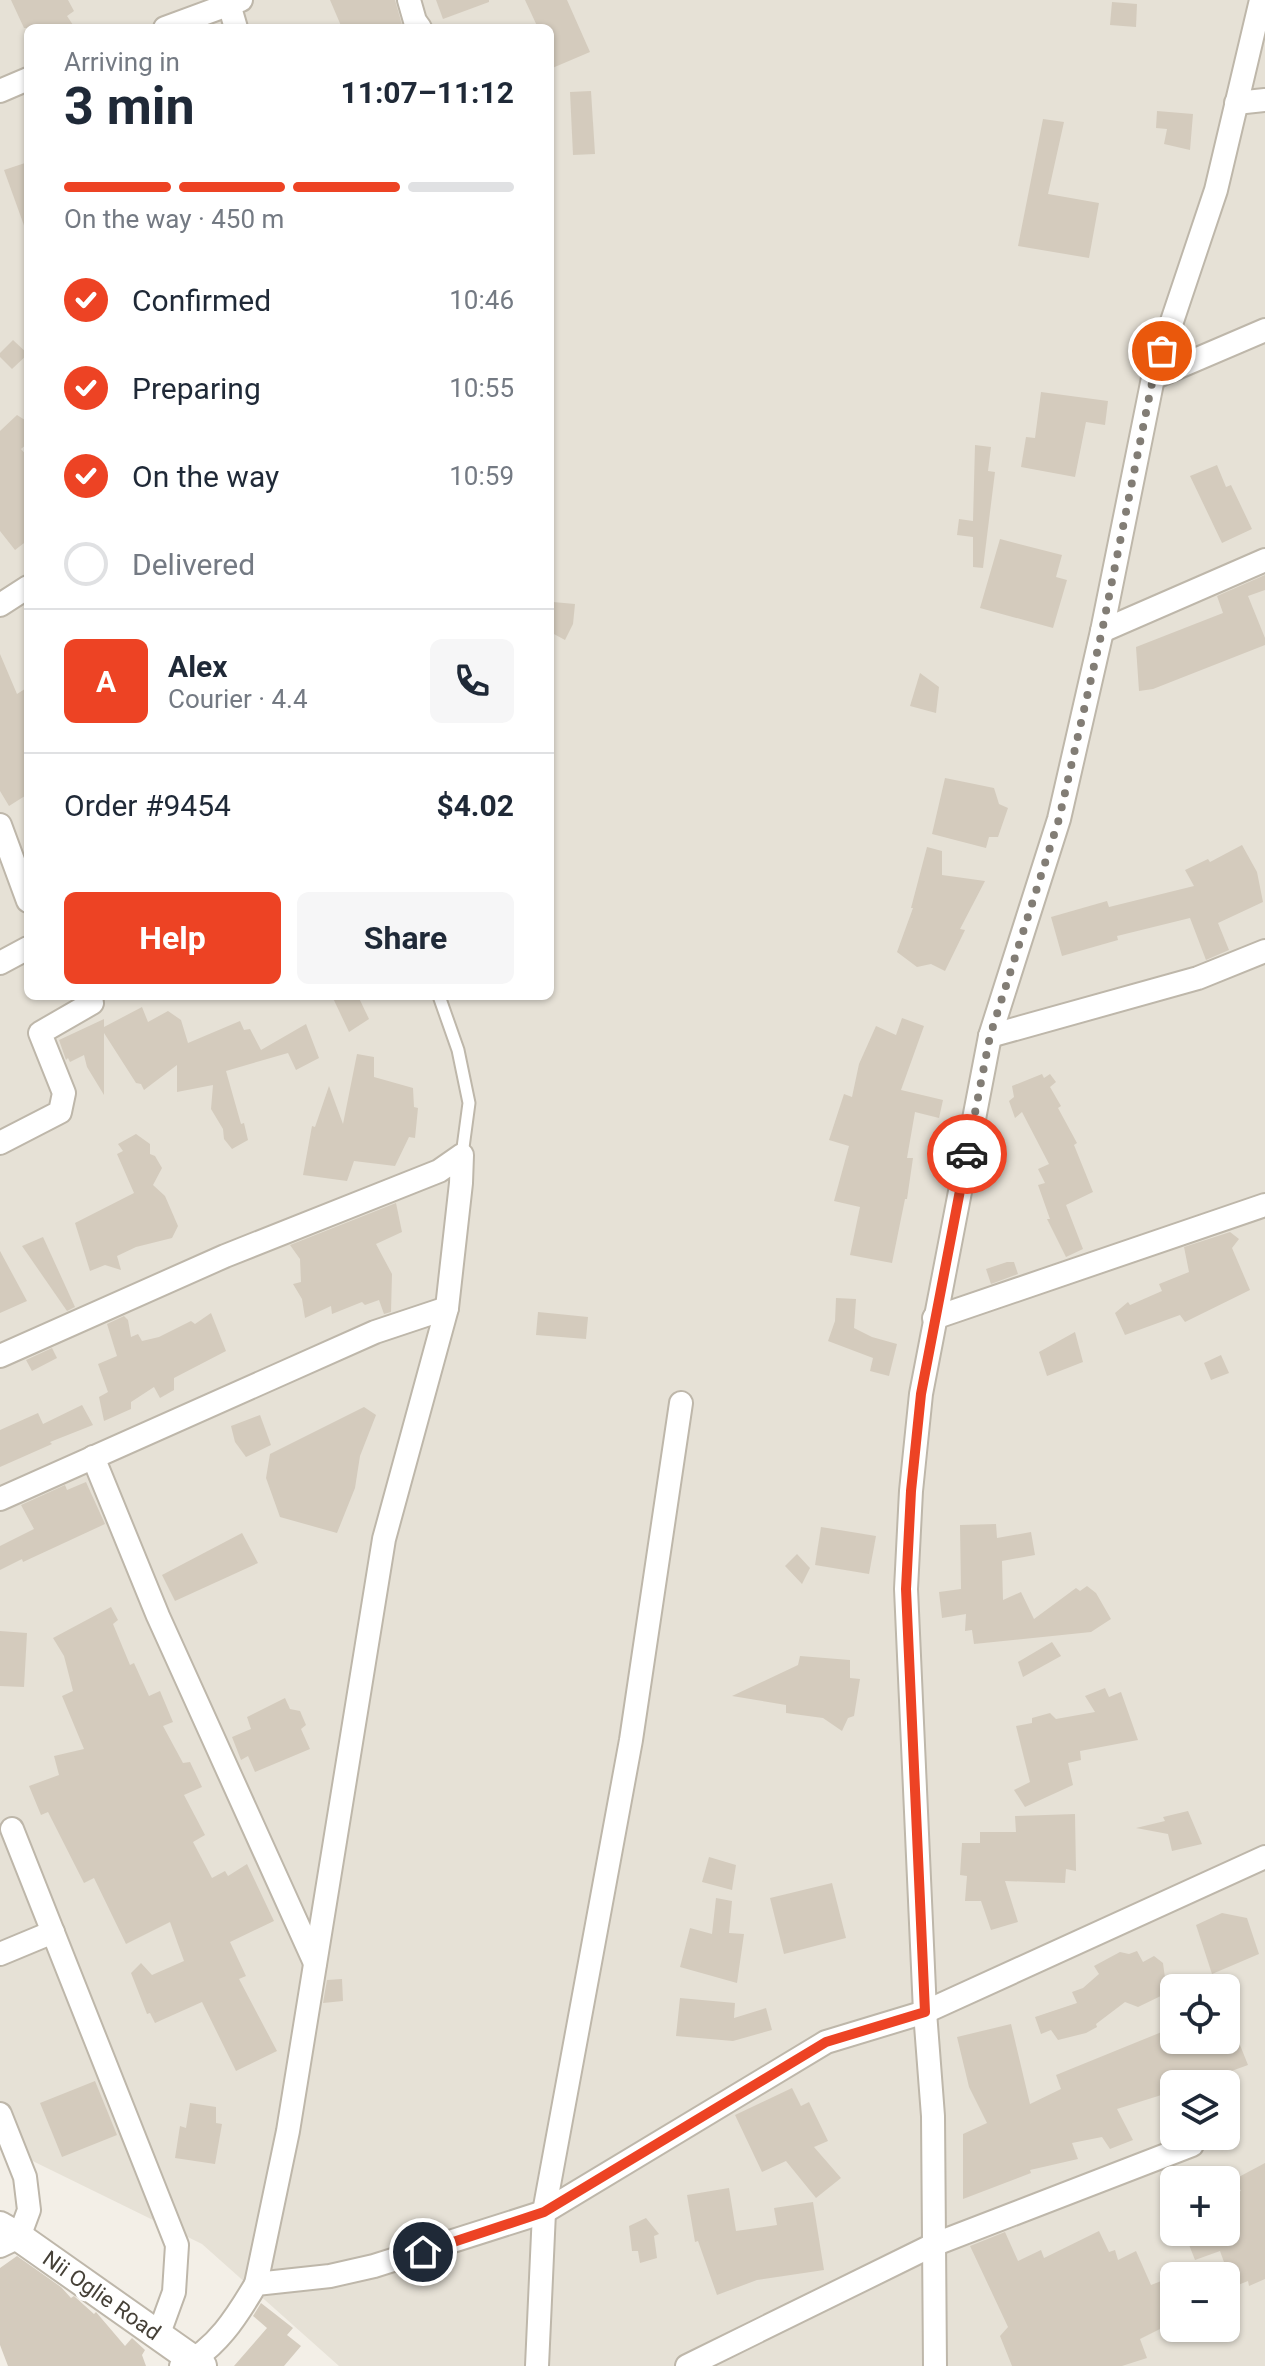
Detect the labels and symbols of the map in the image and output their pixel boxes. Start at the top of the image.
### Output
pin [1128,317,1196,385]
courier [927,1114,1007,1194]
pin [389,2218,457,2286]
street label: Nii Oglie Road [38,2246,165,2345]

